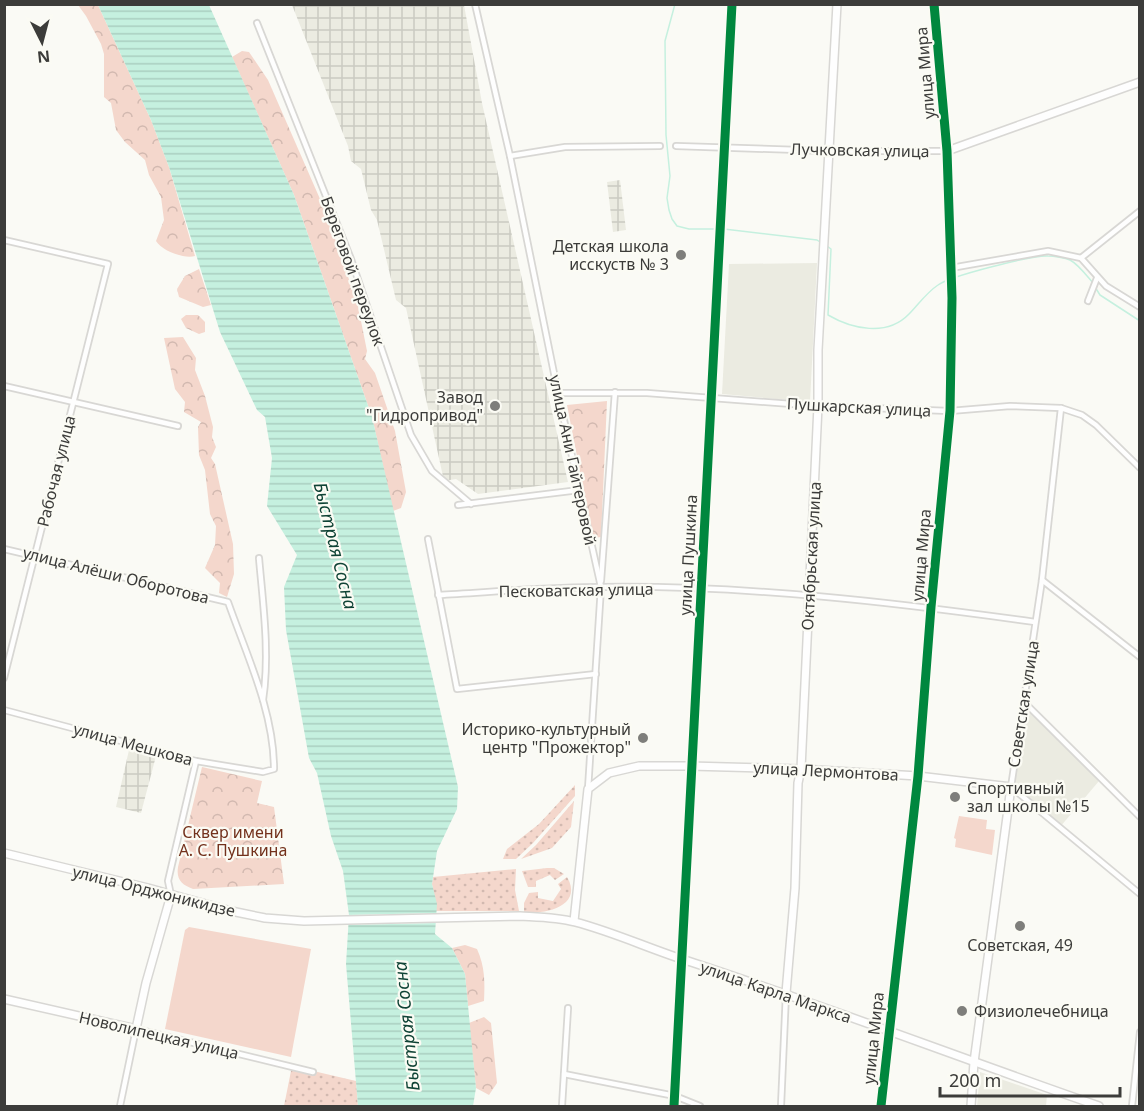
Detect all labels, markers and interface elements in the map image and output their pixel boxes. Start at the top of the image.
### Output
north arrow [12,12,72,72]
street label: улица Мира [910,26,940,120]
text: N [36,45,51,69]
street label: Лучковская улица [790,138,930,162]
street label: Береговой переулок [316,193,390,349]
place label: Детская школа исскуств № 3 [553,235,669,275]
marker: Детская школа исскуств № 3 [674,248,688,262]
street label: улица Ани Гайтеровой [544,373,602,547]
place label: Завод "Гидропривод" [366,386,483,426]
street label: Пушкарская улица [786,392,932,422]
marker: Завод "Гидропривод" [488,399,502,413]
street label: Рабочая улица [32,413,80,529]
water label: Быстрая Сосна [309,480,363,612]
street label: Октябрьская улица [796,481,826,631]
street label: улица Пушкина [674,494,702,616]
street label: улица Мира [906,508,936,602]
street label: улица Алёши Оборотова [21,541,211,609]
street label: Песковатская улица [498,578,654,602]
street label: Советская улица [1002,639,1044,769]
street label: улица Мешкова [71,717,195,771]
place label: Историко-культурный центр "Прожектор" [462,718,631,758]
marker: Историко-культурный центр "Прожектор" [636,731,650,745]
street label: улица Лермонтова [753,756,899,786]
place label: Спортивный зал школы №15 [967,777,1090,817]
marker: Спортивный зал школы №15 [948,790,962,804]
park label: Сквер имени А. С. Пушкина [179,821,287,861]
street label: улица Орджоникидзе [70,860,238,922]
marker: Советская, 49 [1013,919,1027,933]
place label: Советская, 49 [967,934,1073,956]
street label: улица Карла Маркса [697,956,855,1028]
water label: Быстрая Сосна [387,960,425,1092]
street label: улица Мира [857,991,889,1085]
place label: Физиолечебница [974,1000,1109,1022]
marker: Физиолечебница [955,1004,969,1018]
street label: Новолипецкая улица [77,1006,241,1064]
scale bar [940,1060,1120,1098]
text: 200 m [949,1068,1001,1092]

